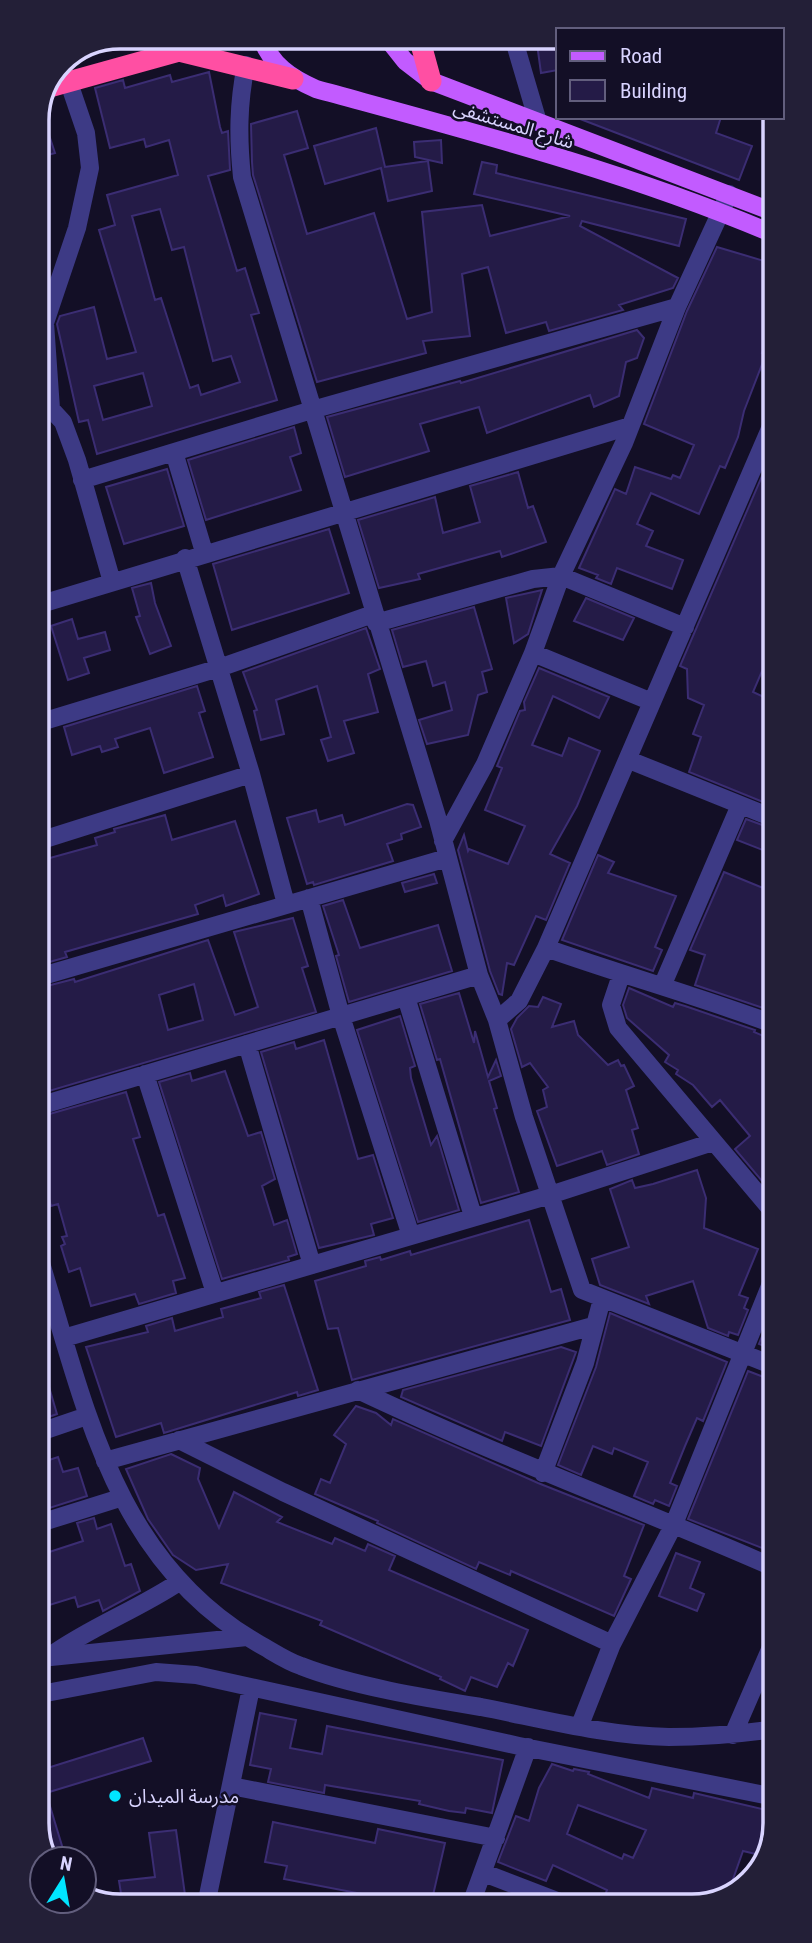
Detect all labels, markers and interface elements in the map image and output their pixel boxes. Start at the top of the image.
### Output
legend [556,28,784,119]
text: Road [620,44,662,68]
text: Building [620,79,687,103]
street label: شارع المستشفى [450,95,577,156]
place label: مدرسة الميدان [129,1785,239,1808]
marker: مدرسة الميدان [107,1788,123,1804]
north arrow [28,1845,98,1915]
text: N [58,1851,74,1876]

